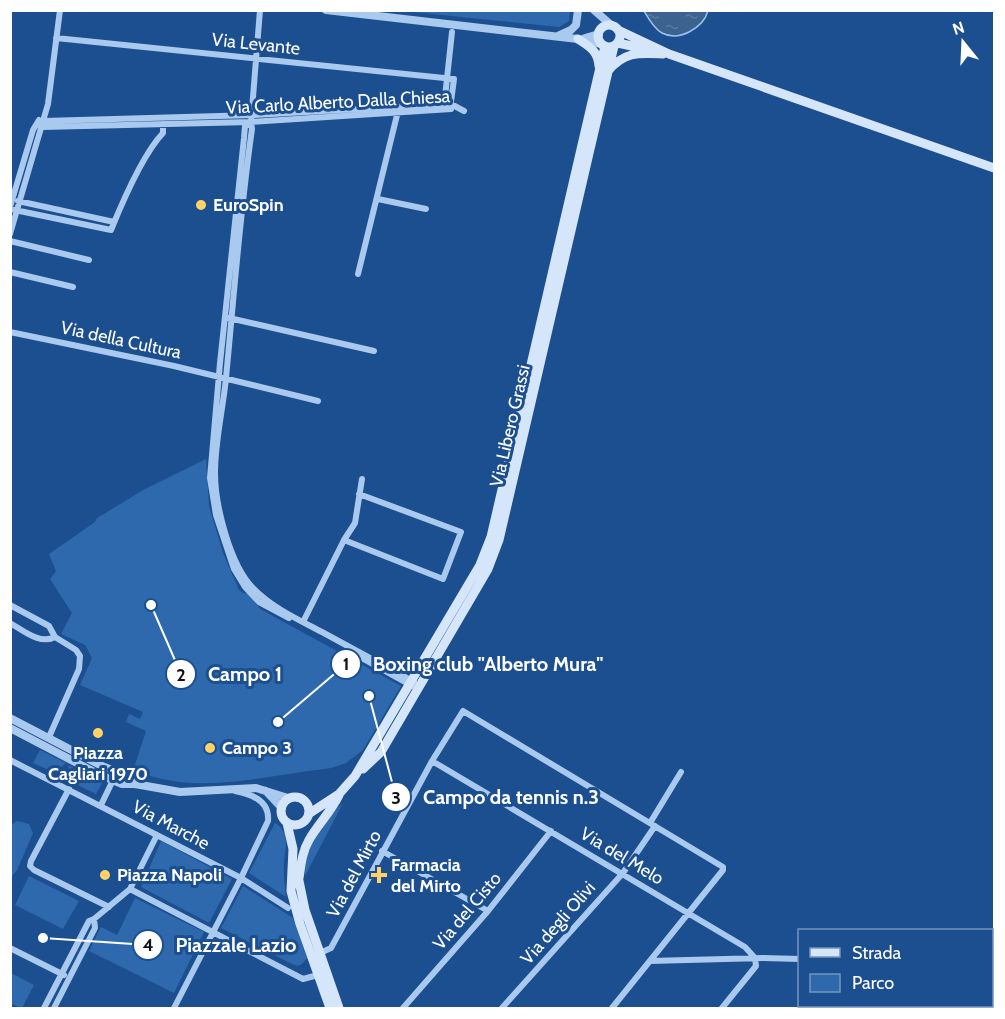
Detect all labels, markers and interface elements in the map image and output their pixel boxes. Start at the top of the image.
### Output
north arrow [933,12,993,72]
text: N [950,17,967,39]
street label: Via Levante [211,28,301,60]
street label: Via Carlo Alberto Dalla Chiesa [225,85,451,119]
place label: EuroSpin [213,194,284,216]
marker: EuroSpin [194,198,208,212]
street label: Via della Cultura [59,316,184,364]
street label: Via Libero Grassi [485,363,535,489]
callout: Boxing club "Alberto Mura" [331,645,616,683]
text: Boxing club "Alberto Mura" [373,652,603,676]
text: 1 [343,653,349,675]
callout: Campo 1 [166,655,295,693]
text: Campo 1 [208,662,282,686]
text: 2 [176,664,186,686]
marker: Piazza Cagliari 1970 [91,726,105,740]
place label: Campo 3 [222,737,292,759]
marker: Campo 3 [203,741,217,755]
place label: Piazza Cagliari 1970 [48,742,148,785]
callout: Campo da tennis n.3 [381,778,611,816]
text: Campo da tennis n.3 [423,785,599,809]
text: 3 [391,787,401,809]
street label: Via Marche [129,796,213,854]
street label: Via del Melo [576,823,668,890]
street label: Via del Mirto [322,827,386,921]
place label: Farmacia del Mirto [391,854,461,897]
place label: Piazza Napoli [117,864,222,886]
marker: Piazza Napoli [98,868,112,882]
marker: Farmacia del Mirto [372,868,386,882]
street label: Via del Cisto [428,868,506,954]
street label: Via degli Olivi [516,877,600,969]
callout: Piazzale Lazio [133,926,308,964]
legend [798,929,993,1007]
text: Piazzale Lazio [176,933,296,957]
text: 4 [142,934,154,956]
text: Strada [852,942,902,964]
text: Parco [852,972,894,994]

